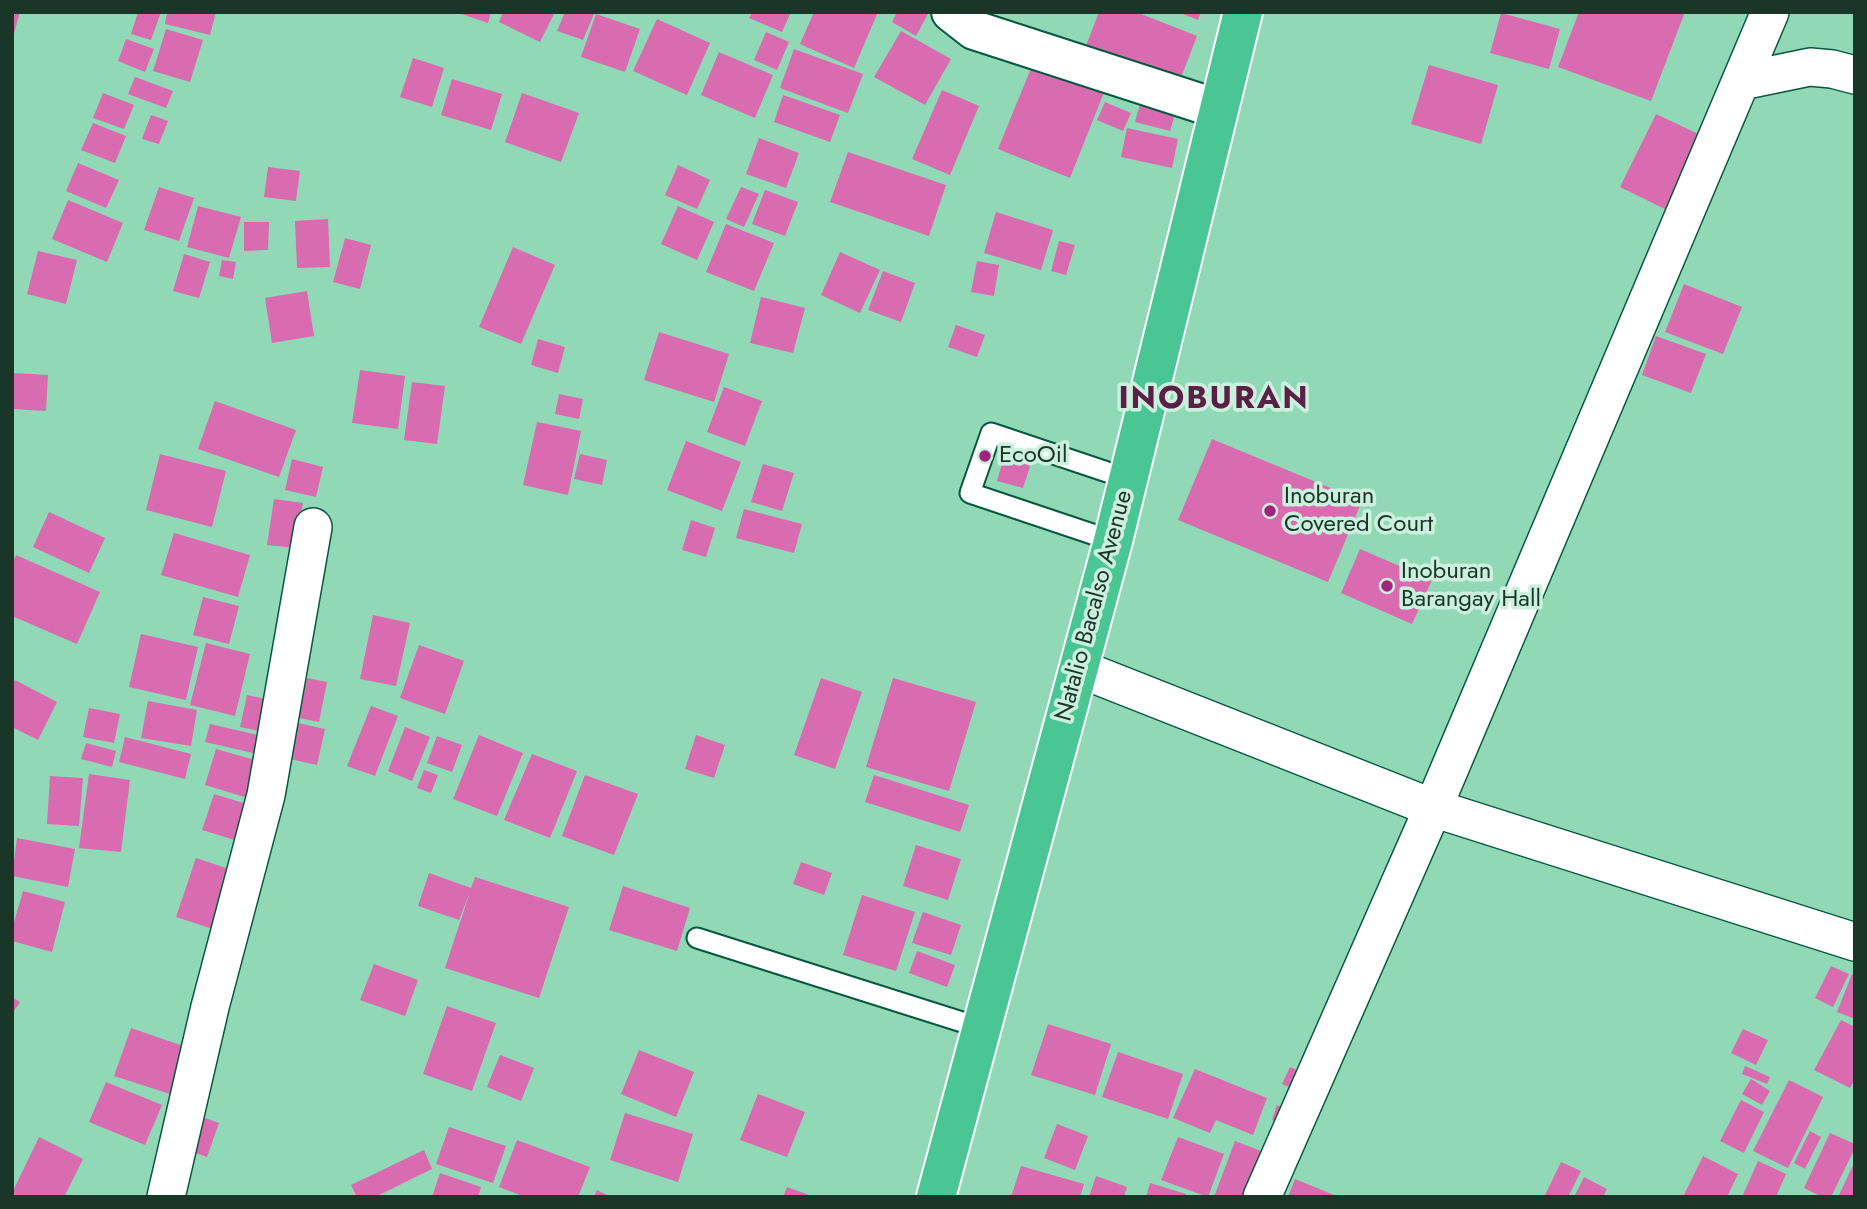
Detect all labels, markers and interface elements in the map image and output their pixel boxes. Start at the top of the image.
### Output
district label: INOBURAN [1119,381,1309,419]
place label: EcoOil [999,442,1067,470]
marker: EcoOil [977,448,993,464]
place label: Inoburan Covered Court [1284,483,1433,539]
street label: Natalio Bacalso Avenue [1050,487,1140,725]
marker: Inoburan Covered Court [1262,503,1278,519]
place label: Inoburan Barangay Hall [1401,558,1541,614]
marker: Inoburan Barangay Hall [1379,578,1395,594]

